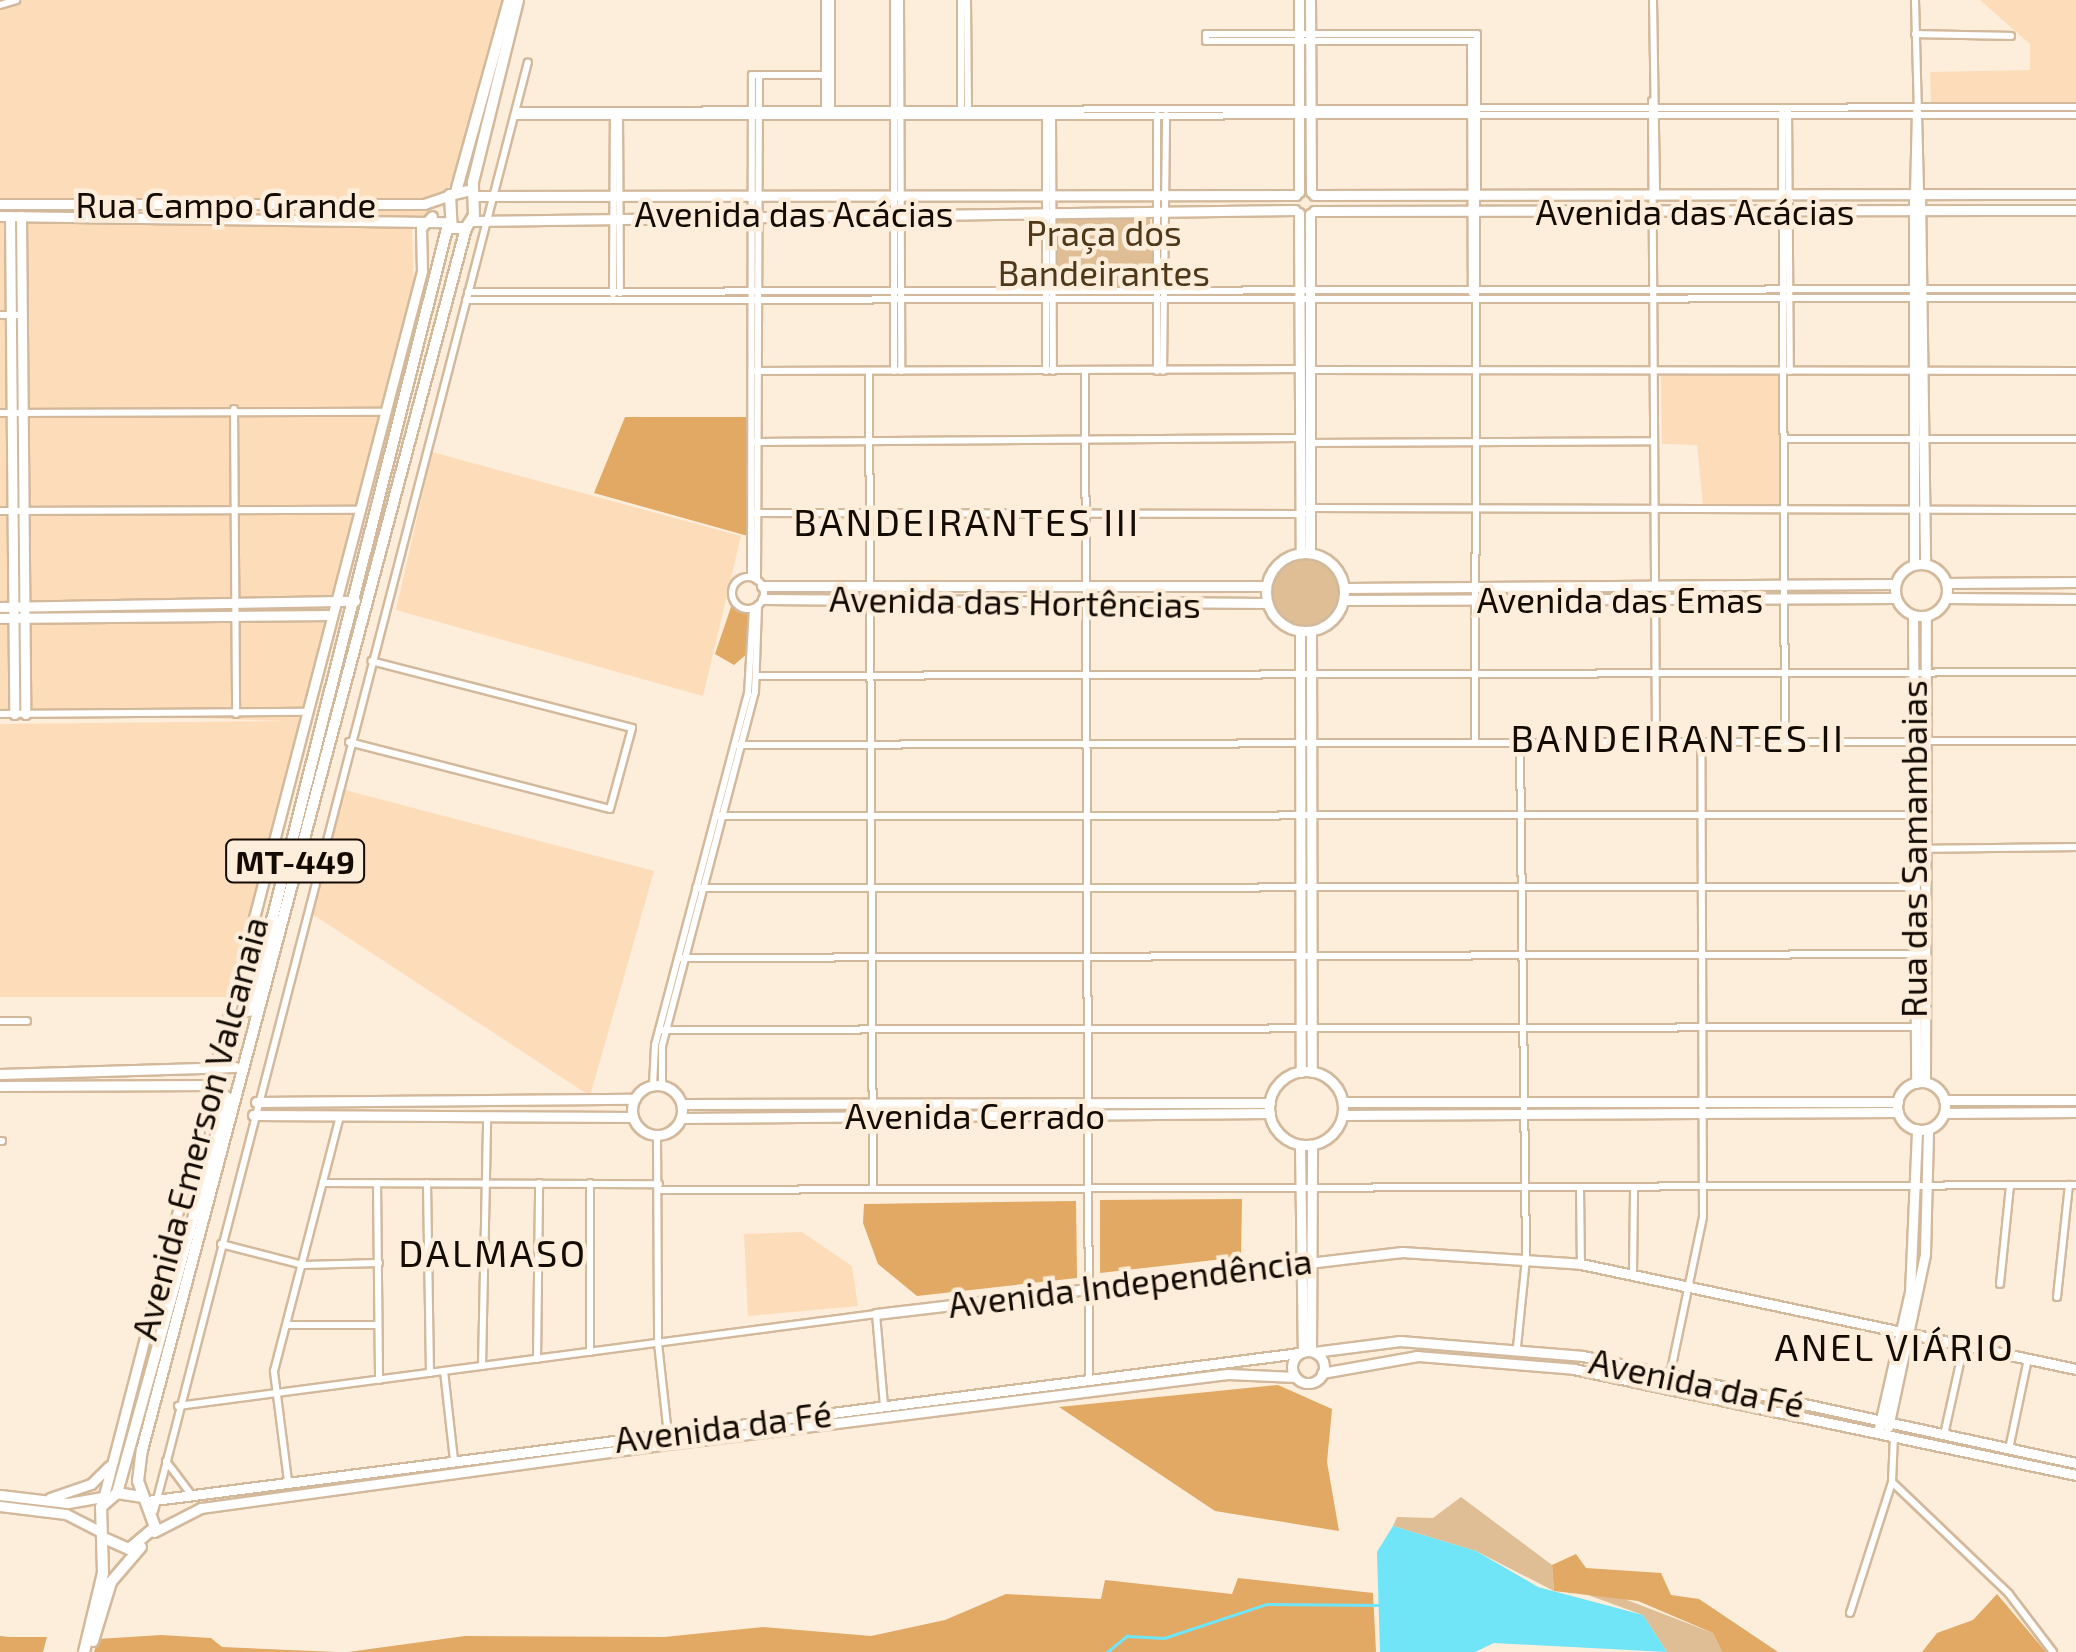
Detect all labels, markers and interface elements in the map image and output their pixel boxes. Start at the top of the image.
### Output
street label: Rua Campo Grande [76,183,376,225]
street label: Avenida das Acácias [1535,190,1855,232]
street label: Avenida das Acácias [634,192,954,234]
park label: Praça dos Bandeirantes [998,211,1210,293]
district label: BANDEIRANTES III [793,499,1141,545]
street label: Avenida das Hortências [829,577,1201,625]
street label: Avenida das Emas [1477,578,1763,620]
street label: Rua das Samambaias [1892,680,1934,1018]
district label: BANDEIRANTES II [1511,715,1845,761]
road number: MT-449 [225,834,365,888]
street label: Avenida Emerson Valcanaia [122,912,276,1344]
street label: Avenida Cerrado [845,1094,1105,1136]
district label: DALMASO [398,1230,588,1276]
street label: Avenida Independência [946,1239,1314,1325]
district label: ANEL VIÁRIO [1774,1324,2016,1370]
street label: Avenida da Fé [1586,1339,1808,1425]
street label: Avenida da Fé [612,1392,834,1460]

